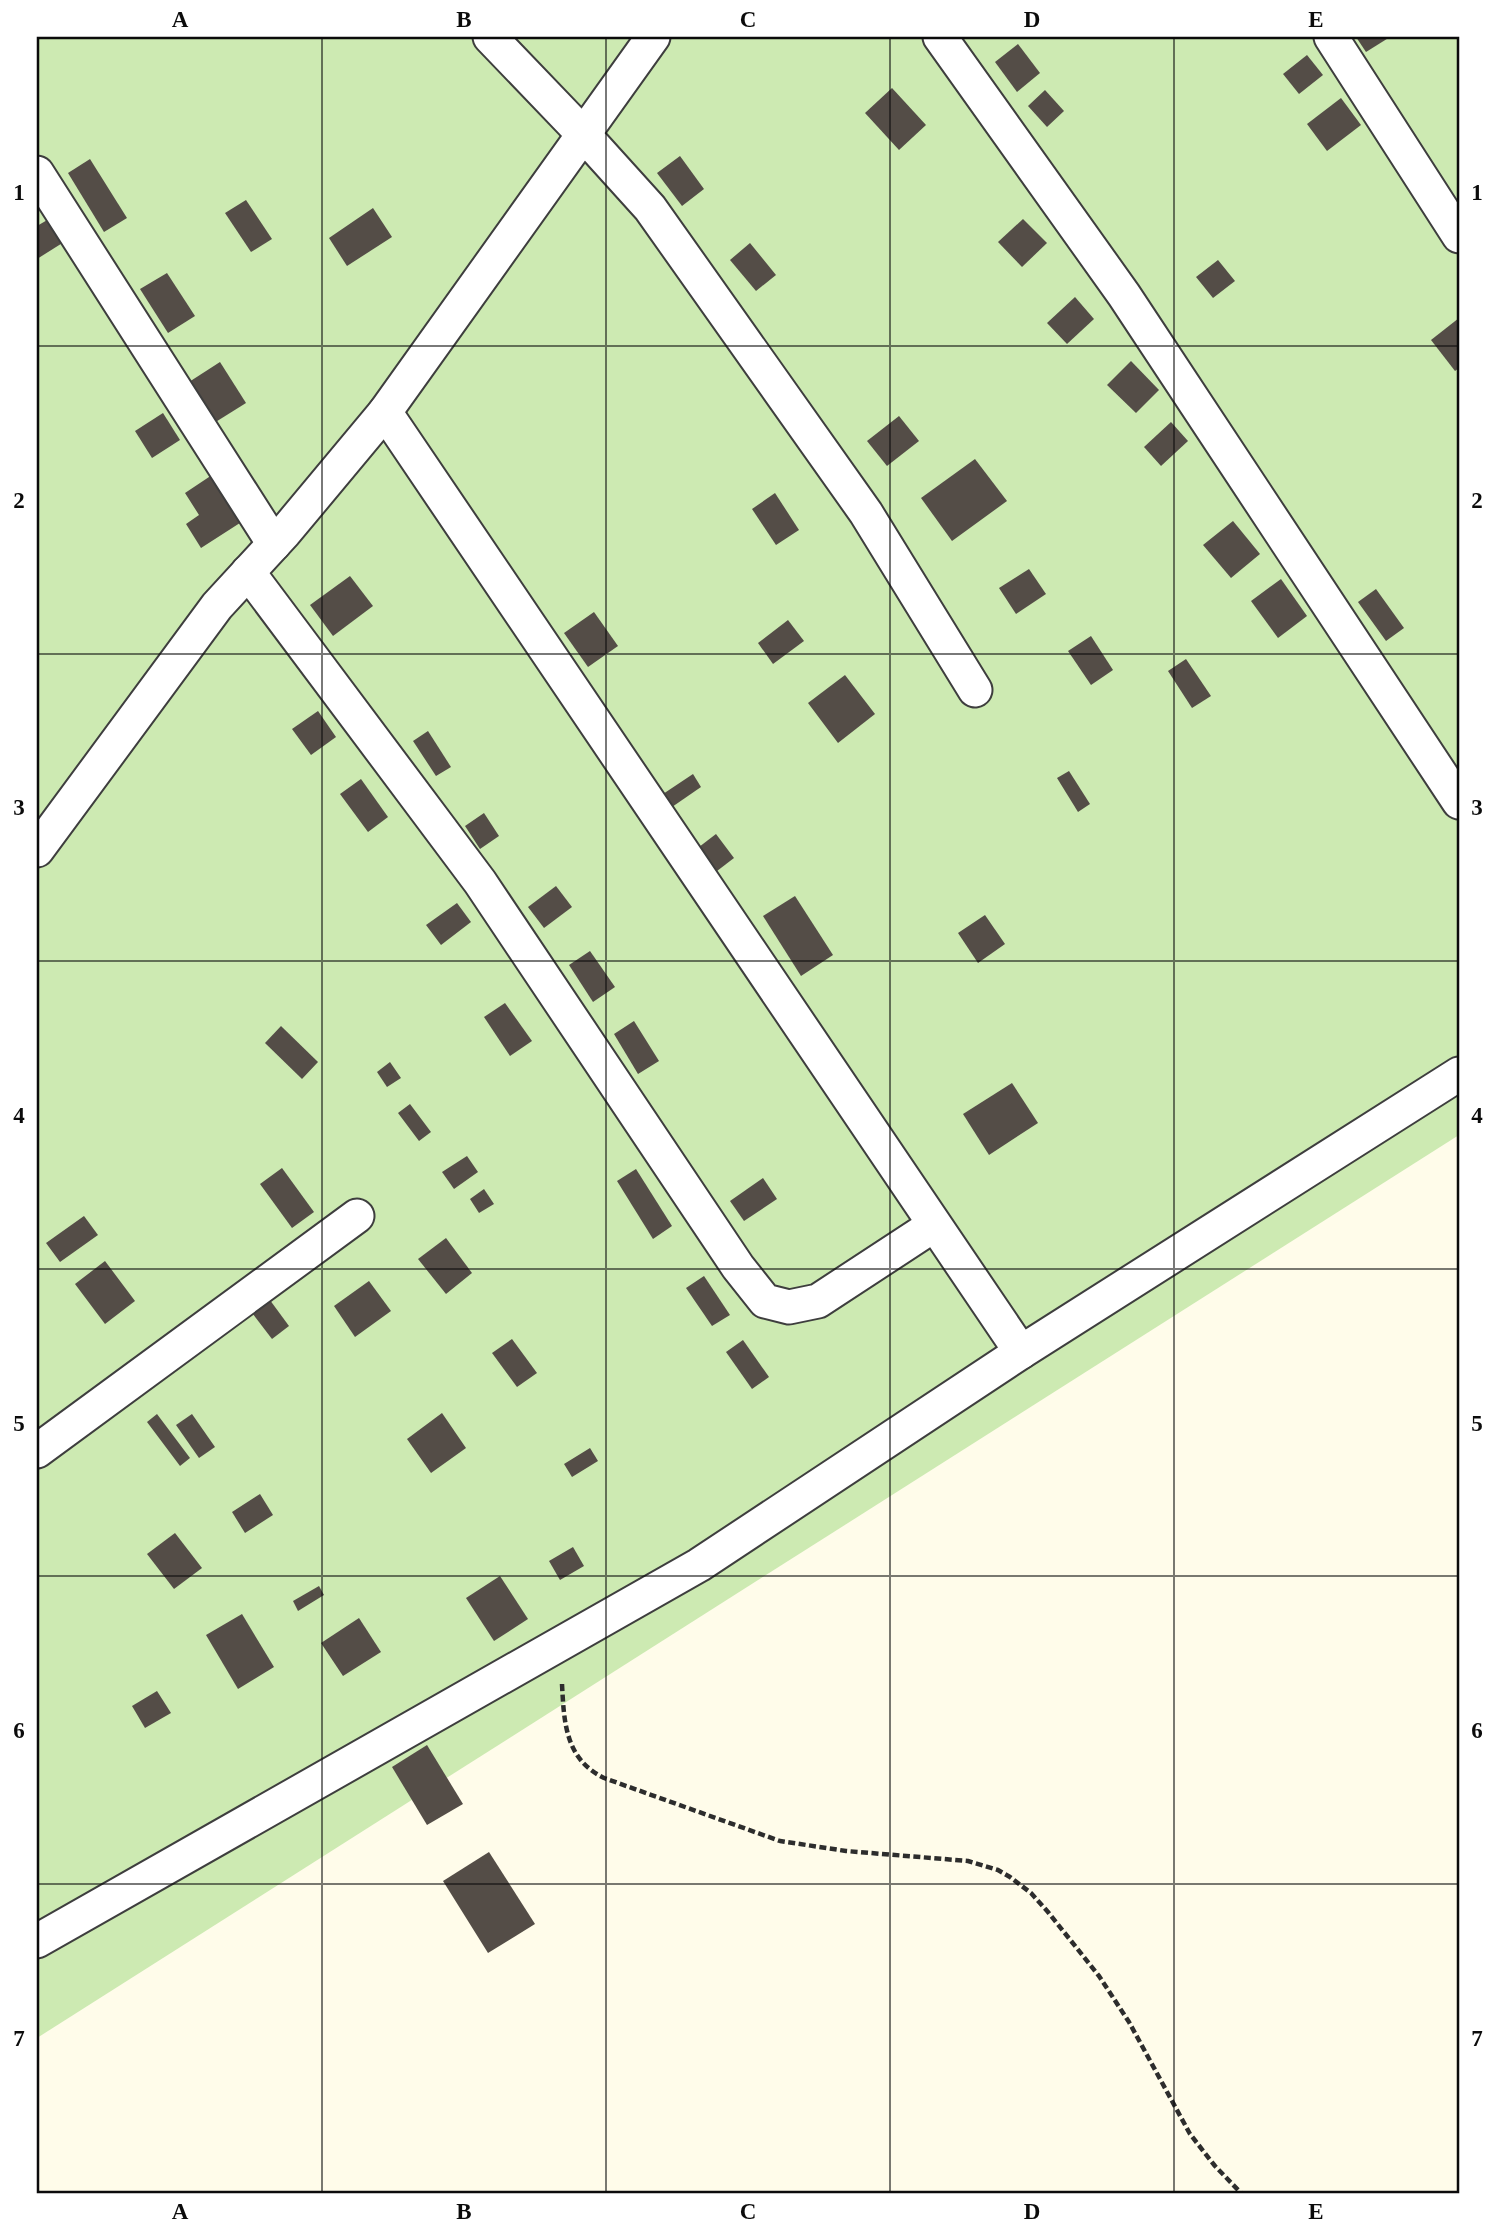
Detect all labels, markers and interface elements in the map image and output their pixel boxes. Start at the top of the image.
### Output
text: A [172,7,189,32]
text: B [456,7,472,32]
text: C [740,7,756,32]
text: D [1024,7,1040,32]
text: E [1308,7,1324,32]
text: 1 [13,180,25,205]
text: 1 [1471,180,1483,205]
text: 2 [13,488,25,513]
text: 2 [1471,488,1483,513]
text: 3 [13,795,25,820]
text: 3 [1471,795,1483,820]
text: 4 [13,1103,25,1128]
text: 4 [1471,1103,1483,1128]
text: 5 [13,1411,25,1436]
text: 5 [1471,1411,1483,1436]
text: 6 [13,1718,25,1743]
text: 6 [1471,1718,1483,1743]
text: 7 [13,2026,25,2051]
text: 7 [1471,2026,1483,2051]
text: A [172,2199,189,2224]
text: B [456,2199,472,2224]
text: C [740,2199,756,2224]
text: D [1024,2199,1040,2224]
text: E [1308,2199,1324,2224]

